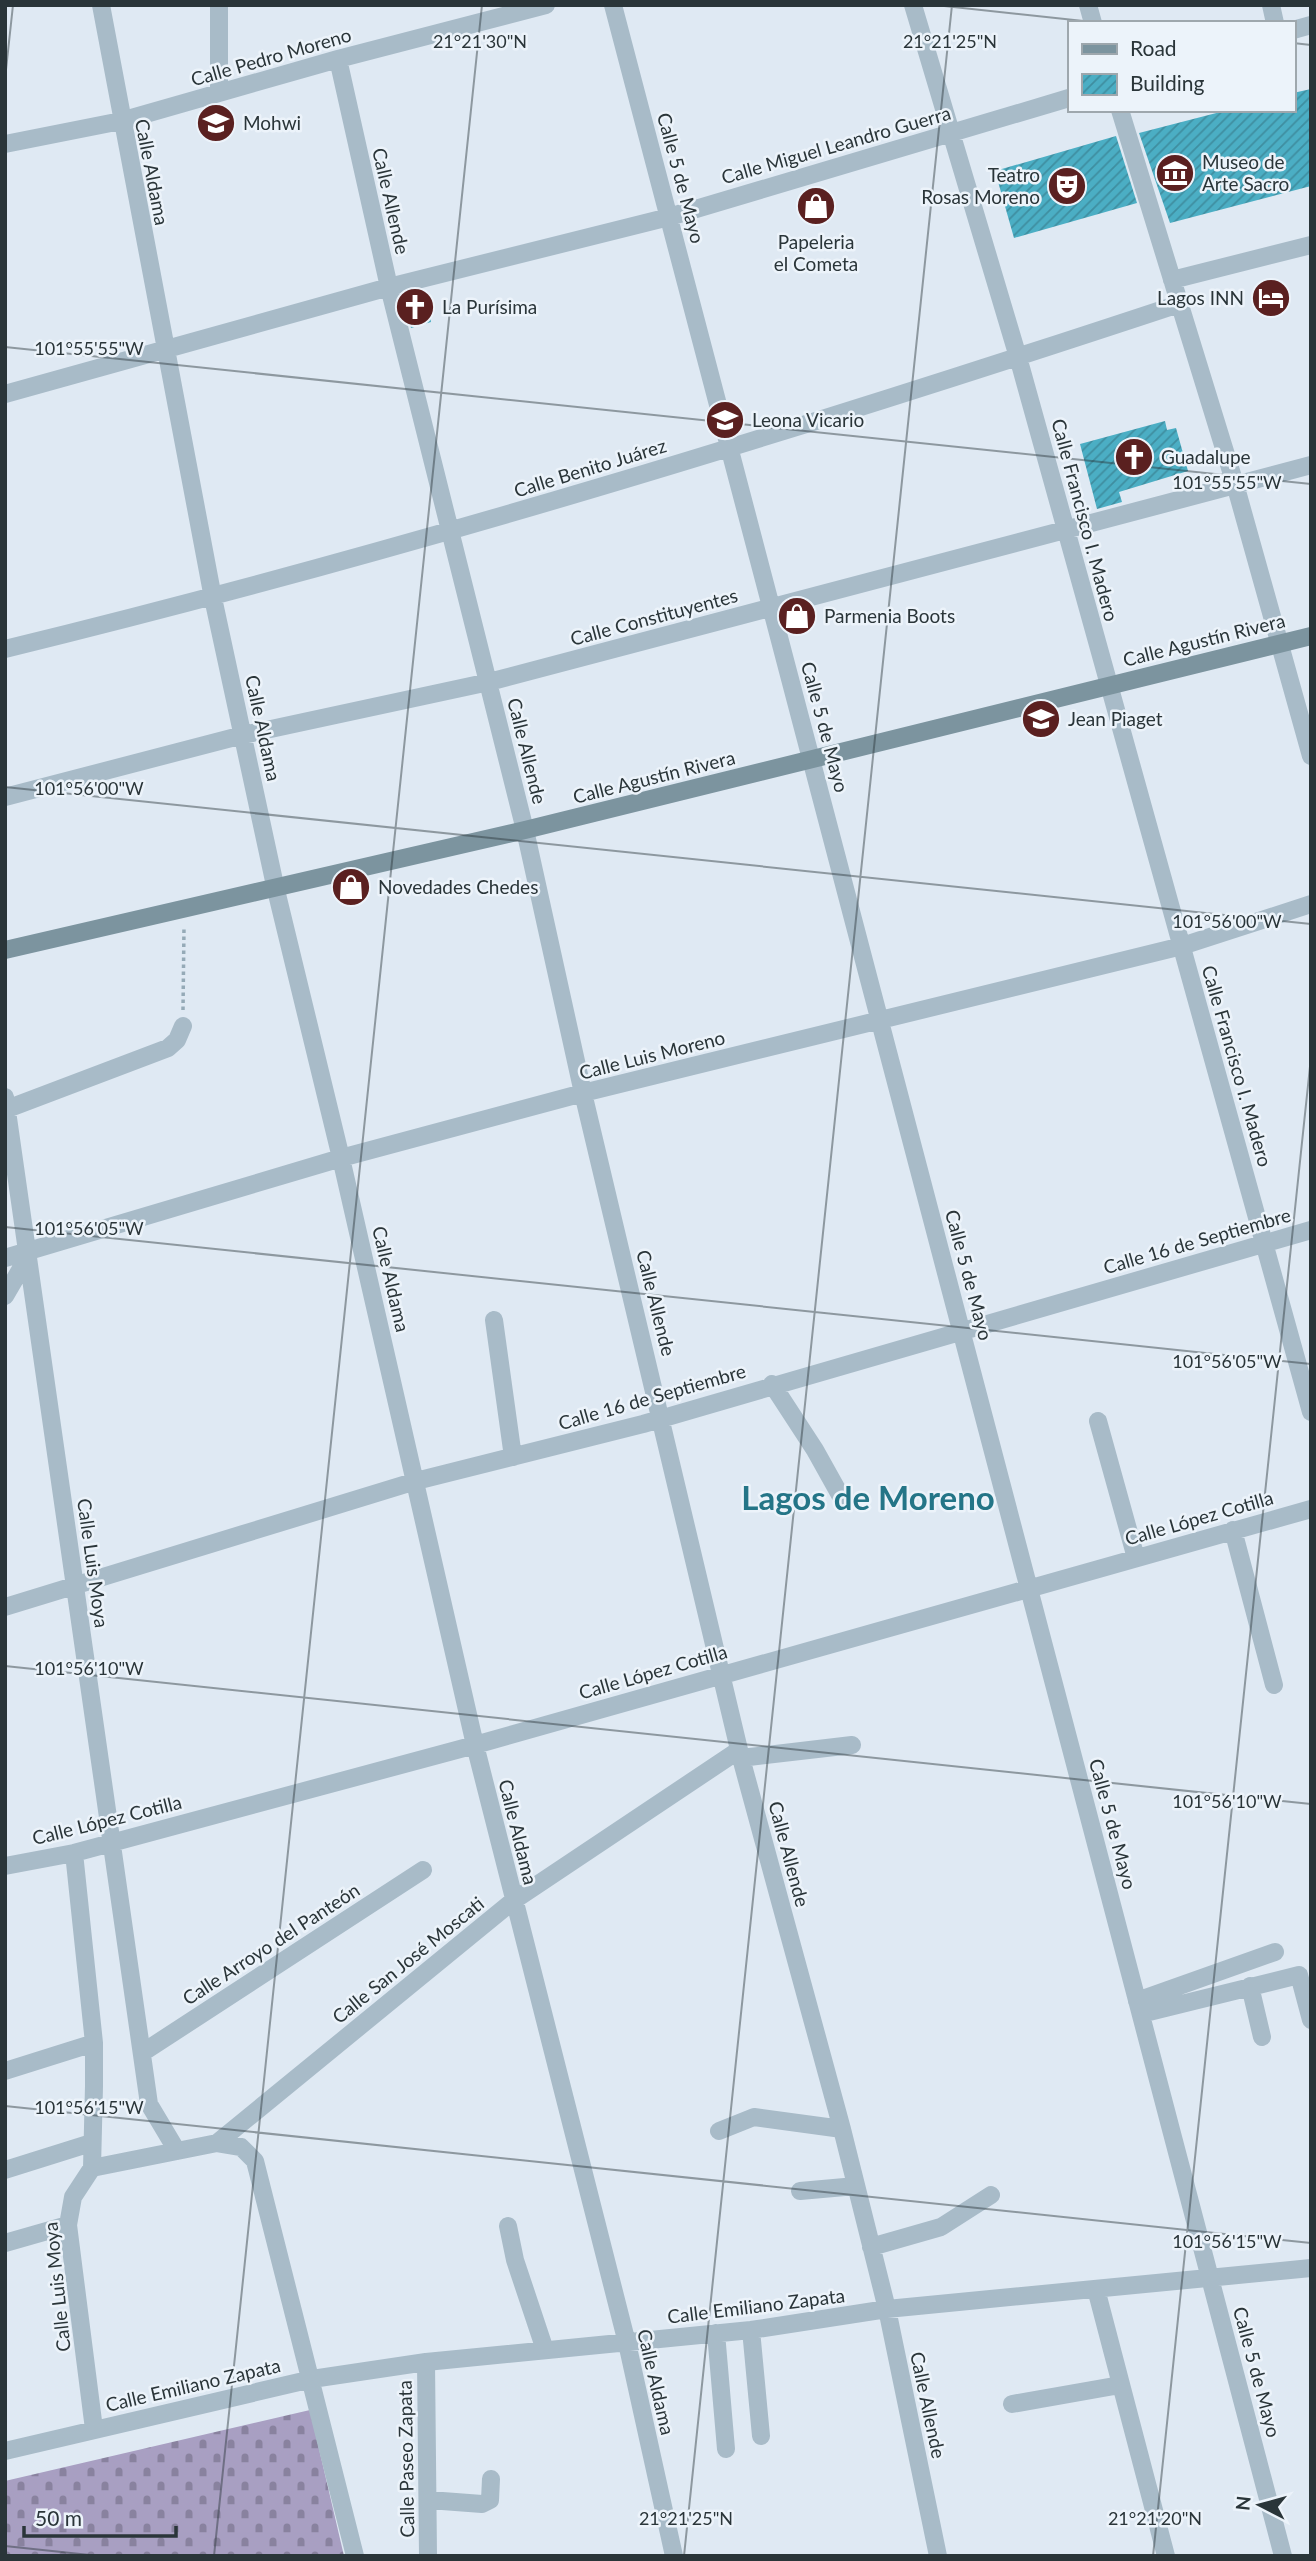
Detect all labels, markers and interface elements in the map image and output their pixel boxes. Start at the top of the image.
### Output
legend [1068,21,1295,112]
street label: Calle Pedro Moreno [188,23,354,90]
text: 21°21'30"N [433,30,527,52]
text: 21°21'25"N [903,30,997,52]
text: Road [1130,35,1177,60]
text: Building [1130,70,1205,95]
street label: Calle Miguel Leandro Guerra [719,101,953,188]
school or university icon: Mohwi [195,102,237,144]
street label: Calle 5 de Mayo [653,110,710,246]
place label: Mohwi [243,111,301,134]
street label: Calle Aldama [131,117,174,227]
street label: Calle Allende [368,145,415,256]
place label: Museo de Arte Sacro [1202,150,1289,195]
museum icon: Museo de Arte Sacro [1154,152,1196,194]
place label: Teatro Rosas Moreno [921,163,1040,208]
theatre icon: Teatro Rosas Moreno [1046,165,1088,207]
shop icon: Papeleria el Cometa [795,185,837,227]
place label: Papeleria el Cometa [774,230,858,275]
hotel icon: Lagos INN [1250,277,1292,319]
church icon: La Purísima [394,286,436,328]
place label: Lagos INN [1157,286,1244,309]
place label: La Purísima [442,295,537,318]
text: 101°55'55"W [34,337,144,359]
school or university icon: Leona Vicario [704,399,746,441]
place label: Leona Vicario [752,408,864,431]
street label: Calle Francisco I. Madero [1047,416,1124,624]
street label: Calle Benito Juárez [511,433,669,502]
church icon: Guadalupe [1113,436,1155,478]
place label: Guadalupe [1161,445,1251,468]
text: 101°55'55"W [1172,471,1282,493]
street label: Calle Constituyentes [568,583,740,650]
shop icon: Parmenia Boots [776,595,818,637]
place label: Parmenia Boots [824,604,955,627]
street label: Calle Agustín Rivera [1120,608,1287,671]
street label: Calle 5 de Mayo [797,659,854,795]
street label: Calle Aldama [241,673,286,783]
street label: Calle Allende [503,695,552,806]
school or university icon: Jean Piaget [1020,698,1062,740]
place label: Jean Piaget [1068,707,1163,730]
street label: Calle Agustín Rivera [570,745,737,808]
text: 101°56'00"W [34,777,144,799]
shop icon: Novedades Chedes [330,866,372,908]
place label: Novedades Chedes [378,875,538,898]
text: 101°56'00"W [1172,910,1282,932]
street label: Calle Francisco I. Madero [1198,962,1277,1169]
street label: Calle Luis Moreno [577,1025,727,1084]
street label: Calle 16 de Septiembre [1101,1203,1293,1278]
street label: Calle 5 de Mayo [941,1207,998,1343]
text: 101°56'05"W [34,1217,144,1239]
street label: Calle Aldama [368,1224,415,1334]
street label: Calle Allende [632,1247,681,1358]
text: 101°56'05"W [1172,1350,1282,1372]
street label: Calle 16 de Septiembre [556,1359,748,1434]
district label: Lagos de Moreno [741,1477,995,1517]
street label: Calle López Cotilla [1122,1485,1276,1550]
street label: Calle Luis Moya [73,1497,114,1629]
street label: Calle López Cotilla [576,1639,730,1704]
text: 101°56'10"W [34,1657,144,1679]
street label: Calle 5 de Mayo [1085,1756,1142,1892]
street label: Calle Aldama [494,1777,543,1887]
street label: Calle López Cotilla [30,1790,184,1849]
text: 101°56'10"W [1172,1790,1282,1812]
street label: Calle Allende [764,1799,815,1909]
street label: Calle Arroyo del Panteón [178,1878,364,2009]
street label: Calle San José Moscati [327,1891,488,2028]
text: 101°56'15"W [34,2096,144,2118]
street label: Calle Luis Moya [38,2221,75,2353]
text: 101°56'15"W [1172,2230,1282,2252]
street label: Calle Emiliano Zapata [666,2283,846,2328]
street label: Calle 5 de Mayo [1229,2304,1286,2440]
street label: Calle Aldama [633,2327,680,2437]
street label: Calle Allende [906,2349,951,2460]
street label: Calle Emiliano Zapata [103,2353,283,2416]
street label: Calle Paseo Zapata [393,2380,418,2538]
north arrow [1225,2470,1295,2540]
scale bar [24,2494,177,2538]
text: N [1230,2495,1255,2512]
text: 50 m [35,2505,82,2530]
text: 21°21'25"N [639,2507,733,2529]
text: 21°21'20"N [1108,2507,1202,2529]

